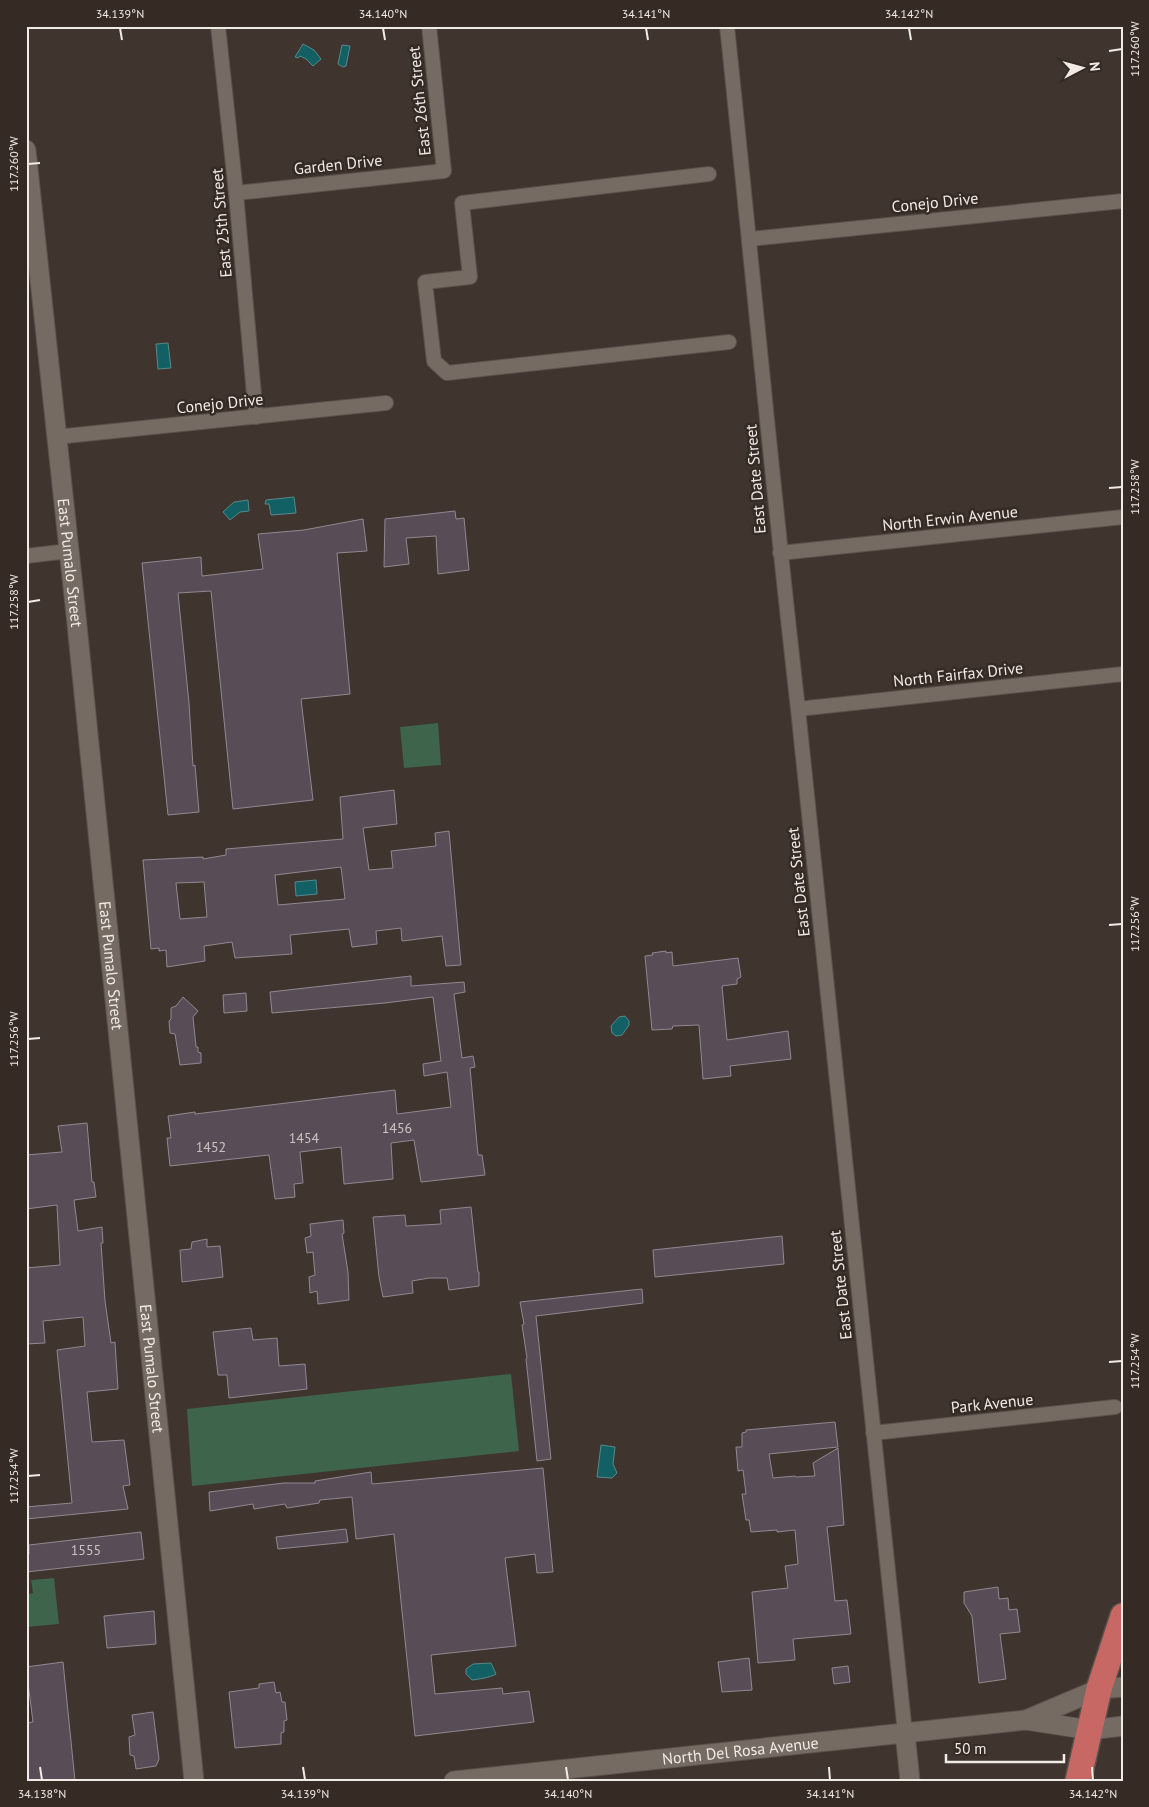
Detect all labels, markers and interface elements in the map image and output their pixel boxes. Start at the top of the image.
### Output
text: 34.139°N [96,6,144,21]
text: 34.140°N [359,6,407,21]
text: 34.141°N [622,6,670,21]
text: 34.142°N [885,6,933,21]
text: 117.260°W [1127,21,1142,77]
north arrow [1056,42,1106,92]
street label: East 26th Street [403,45,435,157]
text: N [1085,61,1104,72]
text: 117.260°W [6,136,21,192]
street label: Garden Drive [293,149,383,179]
street label: East 25th Street [206,167,236,279]
street label: Conejo Drive [891,188,979,216]
street label: Conejo Drive [176,389,264,417]
street label: East Date Street [740,423,770,535]
text: 117.258°W [1127,459,1142,515]
street label: East Pumalo Street [54,497,87,629]
street label: North Erwin Avenue [881,501,1019,535]
text: 117.258°W [6,574,21,630]
street label: North Fairfax Drive [892,657,1024,691]
street label: East Date Street [782,826,814,938]
text: 117.256°W [1127,896,1142,952]
street label: East Pumalo Street [95,900,128,1031]
text: 117.256°W [6,1011,21,1067]
house number: 1456 [382,1119,412,1137]
house number: 1454 [289,1129,320,1147]
house number: 1452 [196,1138,226,1156]
street label: East Date Street [824,1229,856,1341]
street label: East Pumalo Street [136,1303,169,1434]
text: 117.254°W [1127,1333,1142,1389]
street label: Park Avenue [950,1389,1034,1417]
text: 117.254°W [6,1448,21,1504]
house number: 1555 [71,1541,101,1559]
street label: North Del Rosa Avenue [661,1732,820,1769]
scale bar [946,1732,1064,1764]
text: 50 m [954,1739,987,1758]
text: 34.138°N [18,1786,66,1801]
text: 34.139°N [281,1786,329,1801]
text: 34.140°N [544,1786,592,1801]
text: 34.141°N [806,1786,854,1801]
text: 34.142°N [1069,1786,1117,1801]

